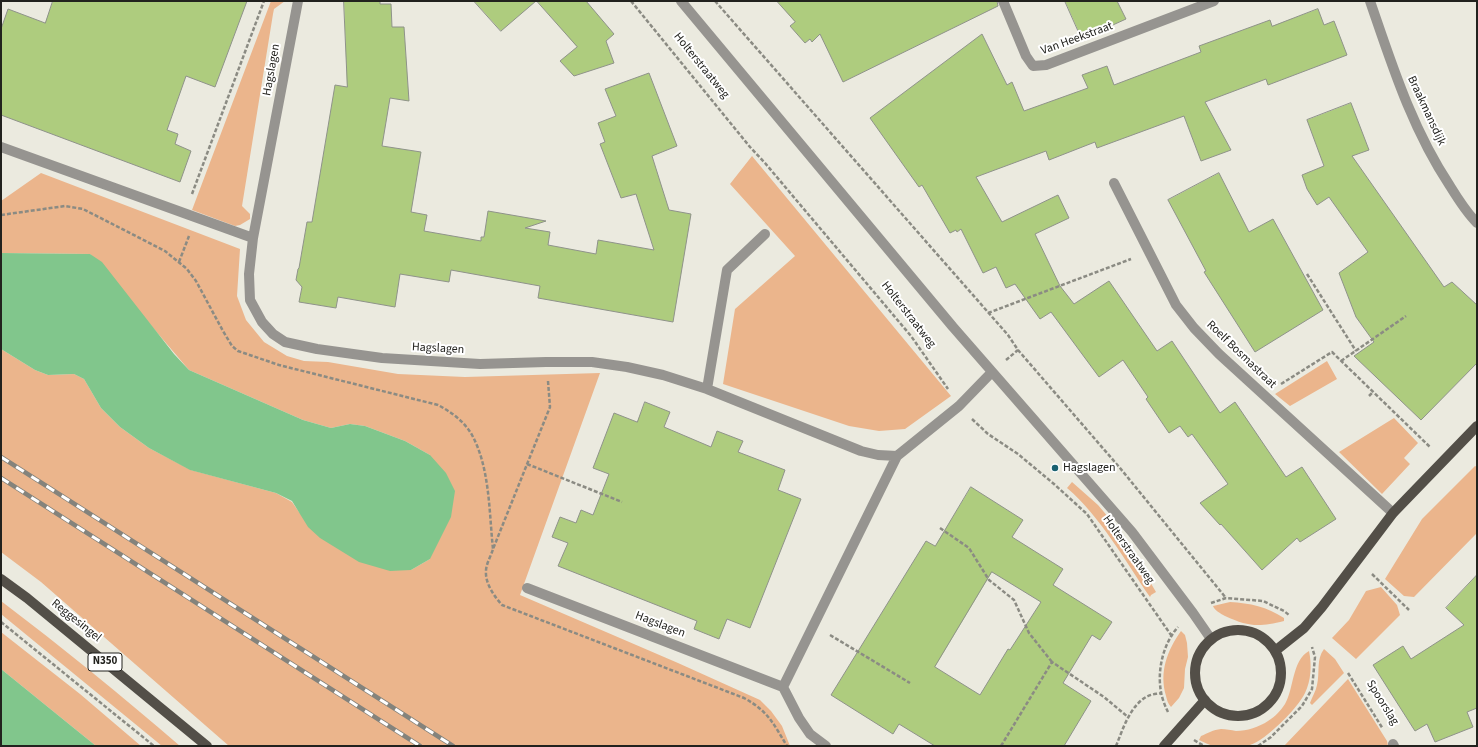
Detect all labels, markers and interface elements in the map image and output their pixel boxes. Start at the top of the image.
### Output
street label: Van Heekstraat [1039,19,1115,59]
street label: Holterstraatweg [670,30,732,102]
street label: Hagslagen [260,43,284,97]
street label: Braakmansdijk [1404,74,1448,148]
street label: Holterstraatweg [878,279,938,351]
street label: Roelf Bosmastraat [1203,318,1279,392]
street label: Hagslagen [411,340,465,358]
place label: Hagslagen [1063,461,1115,475]
marker: Hagslagen [1050,463,1060,473]
street label: Holterstraatweg [1099,513,1157,587]
street label: Reggesingel [48,597,104,645]
street label: Hagslagen [633,609,687,641]
road number: N350 [88,653,122,671]
street label: Spoorslag [1363,678,1401,728]

